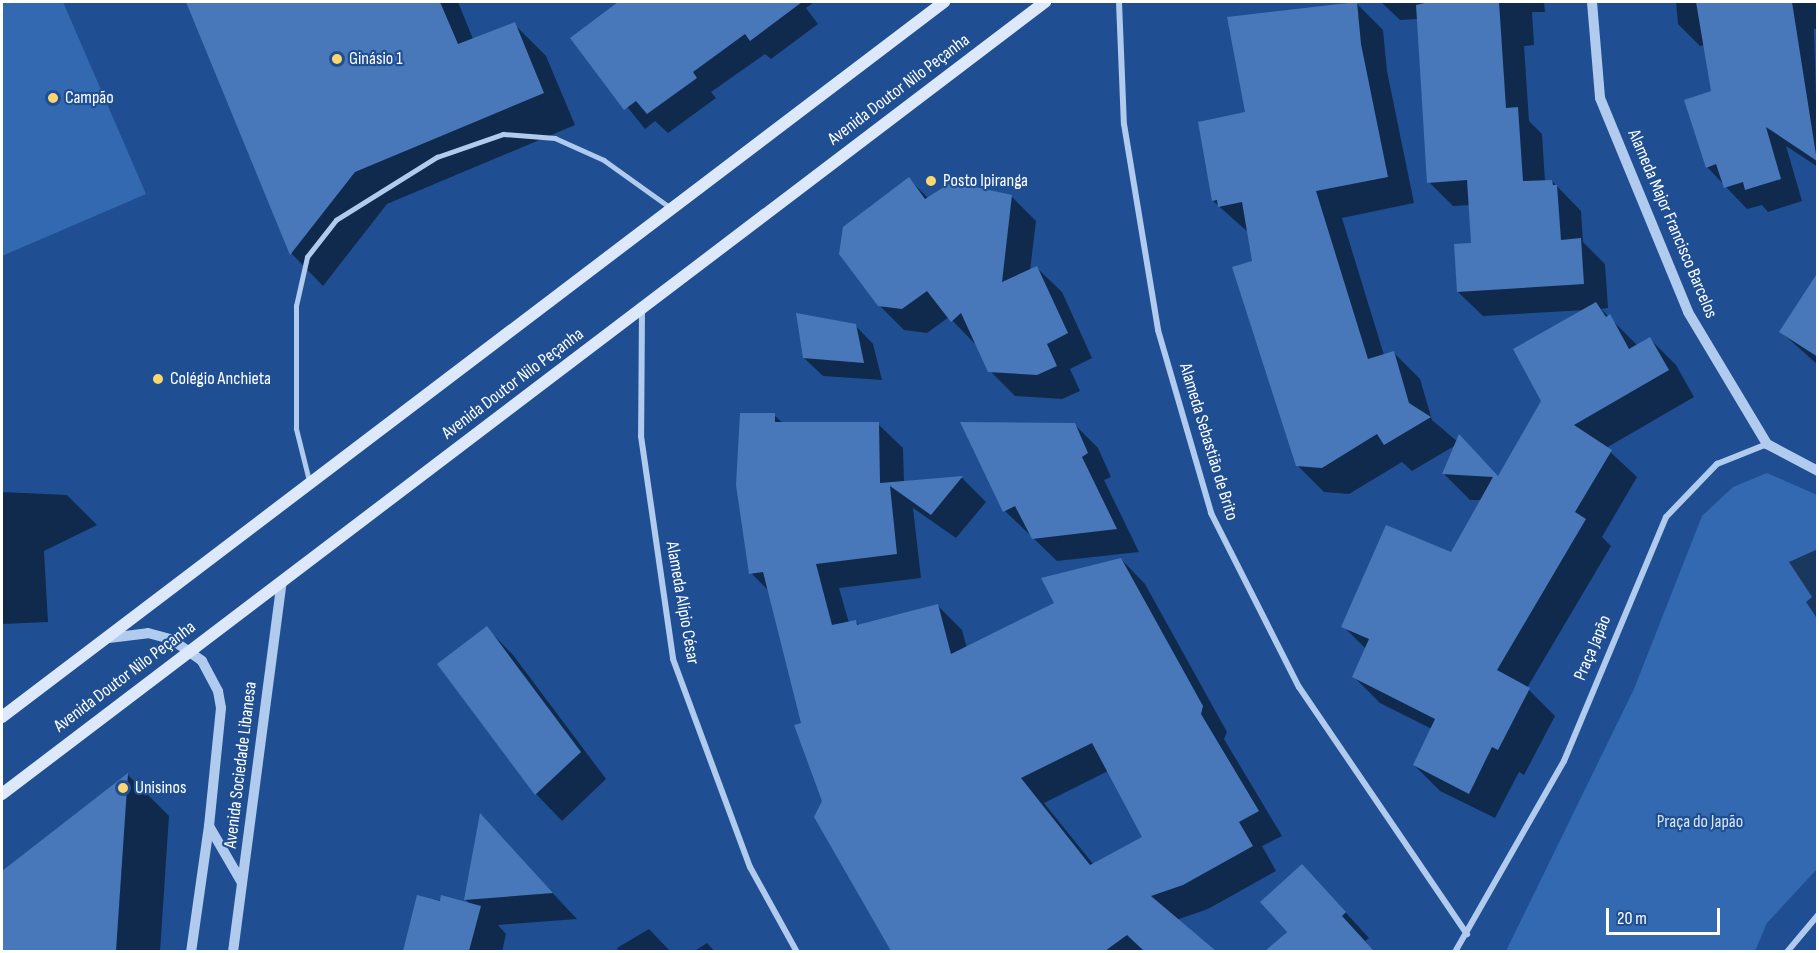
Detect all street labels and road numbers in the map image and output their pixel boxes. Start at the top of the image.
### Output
street label: Avenida Doutor Nilo Peçanha [824,30,974,150]
street label: Alameda Major Francisco Barcelos [1622,126,1722,322]
street label: Avenida Doutor Nilo Peçanha [438,324,588,444]
street label: Alameda Sebastião de Brito [1174,361,1242,523]
street label: Alameda Alípio César [661,540,703,666]
street label: Praça Japão [1570,612,1616,684]
street label: Avenida Doutor Nilo Peçanha [50,617,200,737]
street label: Avenida Sociedade Libanesa [220,681,262,849]

